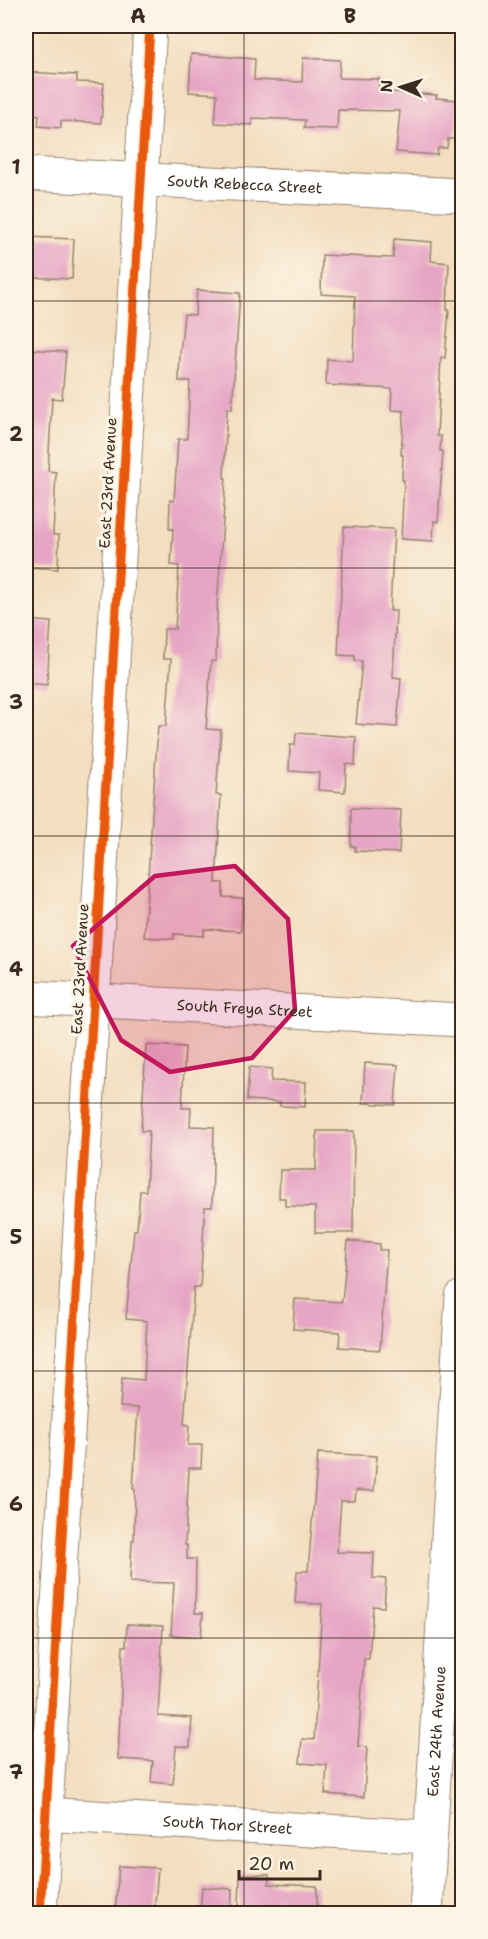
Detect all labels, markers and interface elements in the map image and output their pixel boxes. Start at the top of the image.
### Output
text: A [130,3,146,29]
text: B [344,3,356,29]
north arrow [371,57,431,117]
text: N [376,79,397,93]
text: 1 [11,154,21,180]
street label: South Rebecca Street [167,171,323,198]
street label: East 23rd Avenue [95,417,121,549]
text: 2 [9,421,23,447]
text: 3 [9,689,23,715]
street label: East 23rd Avenue [67,903,93,1035]
text: 4 [9,956,23,982]
street label: South Freya Street [176,995,313,1022]
text: 5 [10,1224,22,1250]
text: 6 [9,1491,23,1517]
street label: East 24th Avenue [423,1665,450,1797]
text: 7 [9,1759,23,1785]
street label: South Thor Street [162,1811,293,1839]
scale bar [239,1843,320,1881]
text: 20 m [248,1852,294,1876]

